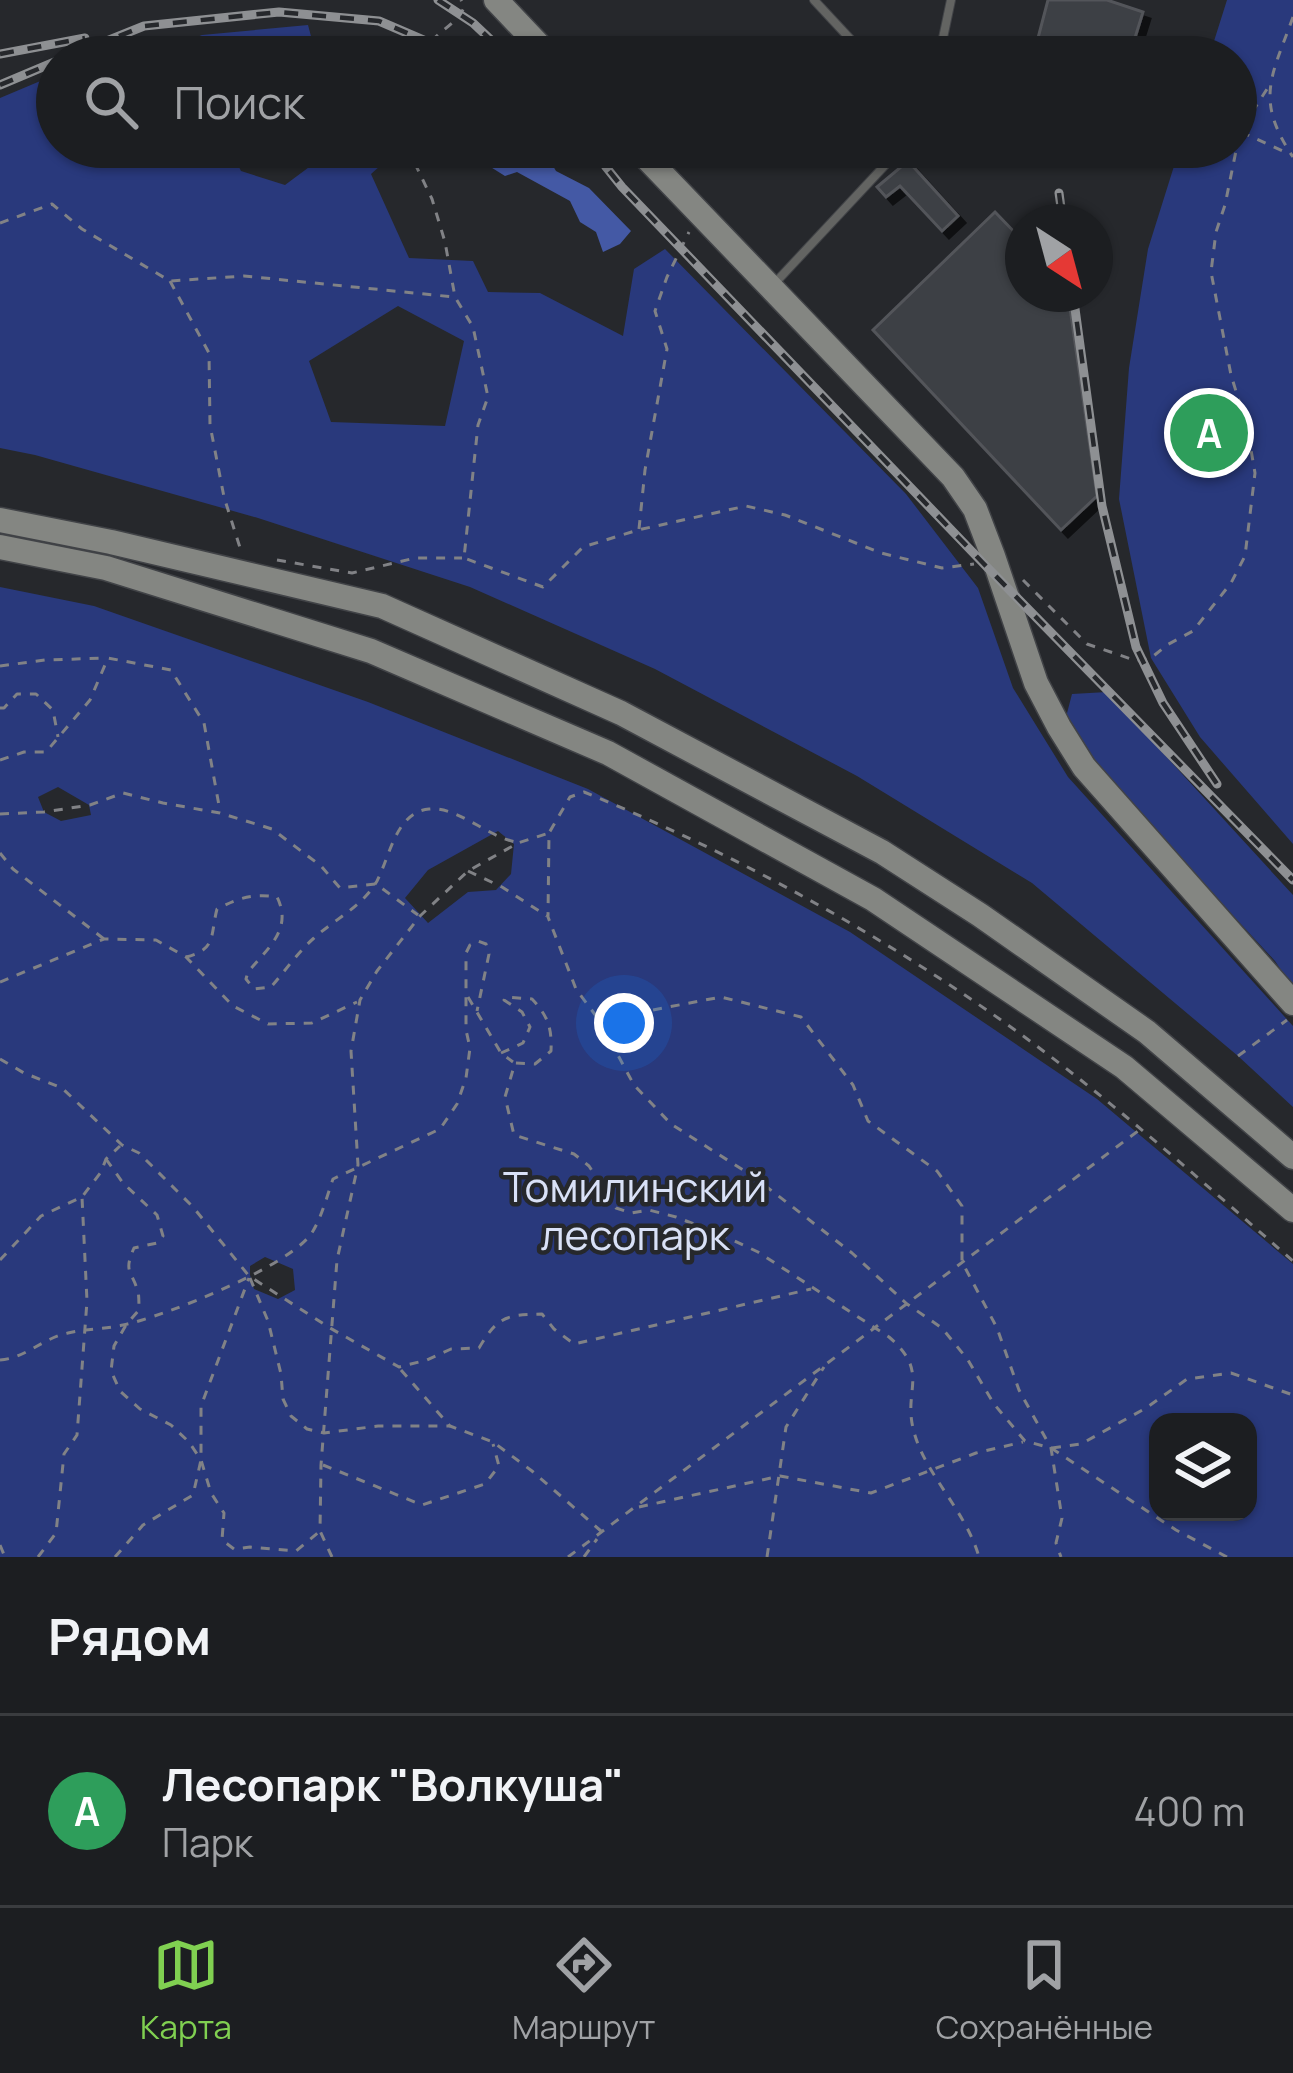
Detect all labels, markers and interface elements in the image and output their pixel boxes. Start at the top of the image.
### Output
search box [36,36,1257,168]
icon: search [78,69,144,135]
text: Поиск [174,71,305,133]
north arrow [1005,204,1113,312]
pin: A [1170,388,1248,478]
your location [594,993,654,1053]
park label: Томилинский лесопарк [503,1157,767,1263]
map controls [1149,1413,1257,1521]
button: layers [1149,1413,1257,1521]
text: Рядом [48,1601,211,1670]
text: Лесопарк "Волкуша" [162,1753,624,1815]
text: A [74,1784,100,1838]
text: 400 m [1134,1784,1245,1838]
text: Парк [162,1815,253,1869]
tab: Карта [140,1932,232,2049]
tab: Маршрут [512,1932,656,2049]
tab: Сохранённые [936,1932,1153,2049]

